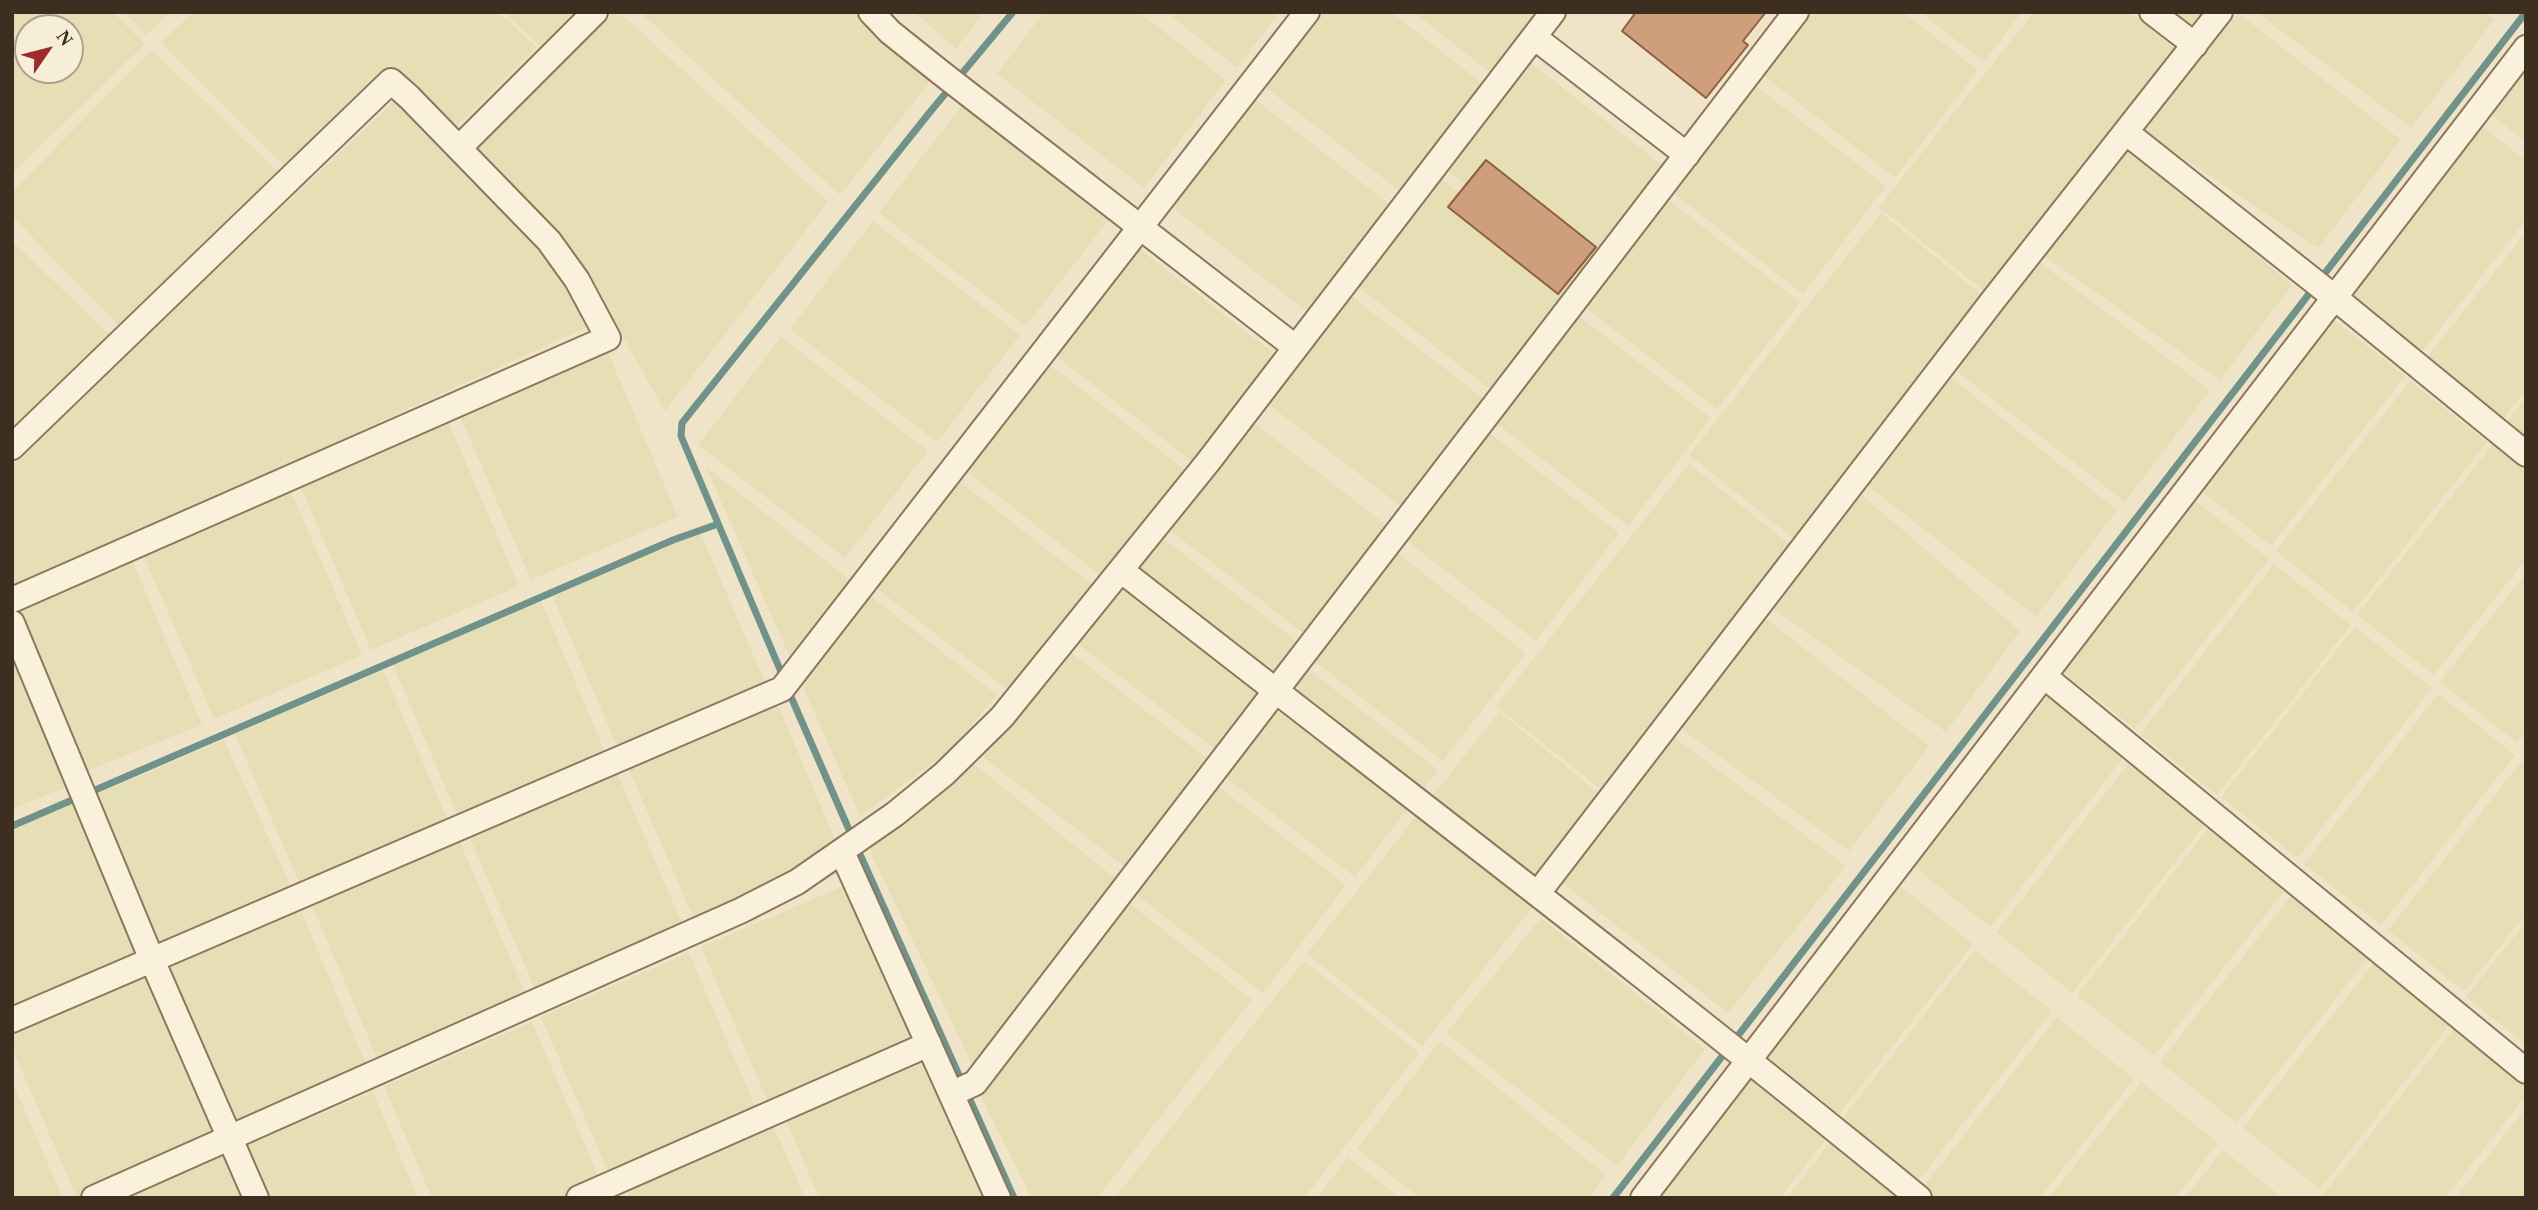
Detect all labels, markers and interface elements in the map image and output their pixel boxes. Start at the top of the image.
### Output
north arrow [14,14,84,84]
text: N [52,26,78,49]

